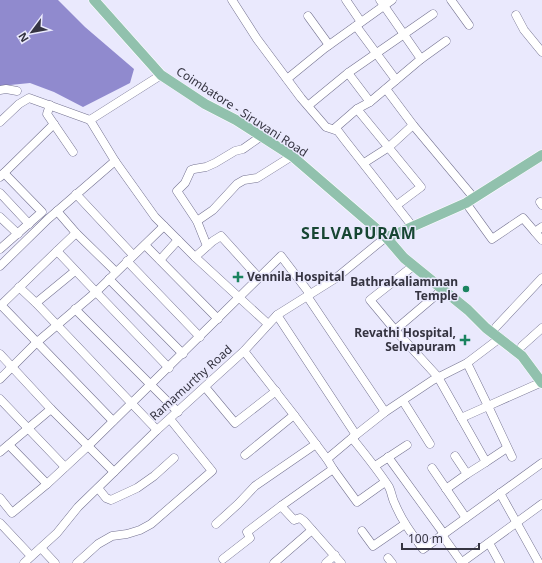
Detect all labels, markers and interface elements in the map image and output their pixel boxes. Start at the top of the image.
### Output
north arrow [12,12,52,52]
text: N [14,30,32,45]
street label: Coimbatore - Siruvani Road [173,63,311,161]
district label: SELVAPURAM [301,222,417,244]
place label: Vennila Hospital [247,268,345,285]
marker: Vennila Hospital [232,271,244,283]
place label: Bathrakaliamman Temple [350,273,458,304]
marker: Bathrakaliamman Temple [461,284,471,294]
place label: Revathi Hospital, Selvapuram [354,324,456,355]
marker: Revathi Hospital, Selvapuram [459,334,471,346]
street label: Ramamurthy Road [146,341,236,424]
scale bar [402,525,479,551]
text: 100 m [408,530,443,547]

